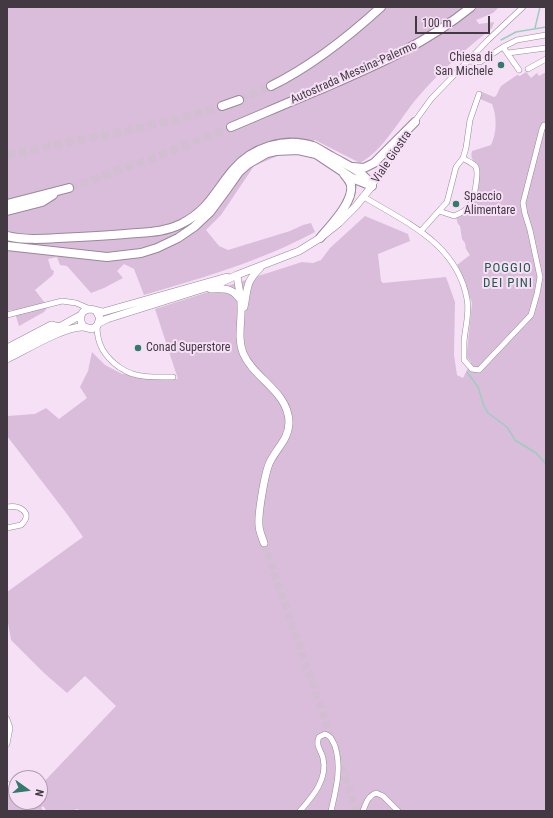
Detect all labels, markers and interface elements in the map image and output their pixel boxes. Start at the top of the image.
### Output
scale bar [417,8,492,34]
text: 100 m [422,16,452,30]
street label: Autostrada Messina-Palermo [288,39,420,107]
place label: Chiesa di San Michele [435,51,493,79]
marker: Chiesa di San Michele [496,60,506,70]
street label: Viale Giostra [369,128,415,186]
place label: Spaccio Alimentare [464,190,515,218]
marker: Spaccio Alimentare [451,199,461,209]
district label: POGGIO DEI PINI [483,261,533,292]
place label: Conad Superstore [146,341,230,355]
marker: Conad Superstore [133,343,143,353]
north arrow [8,770,48,810]
text: N [32,788,46,798]

